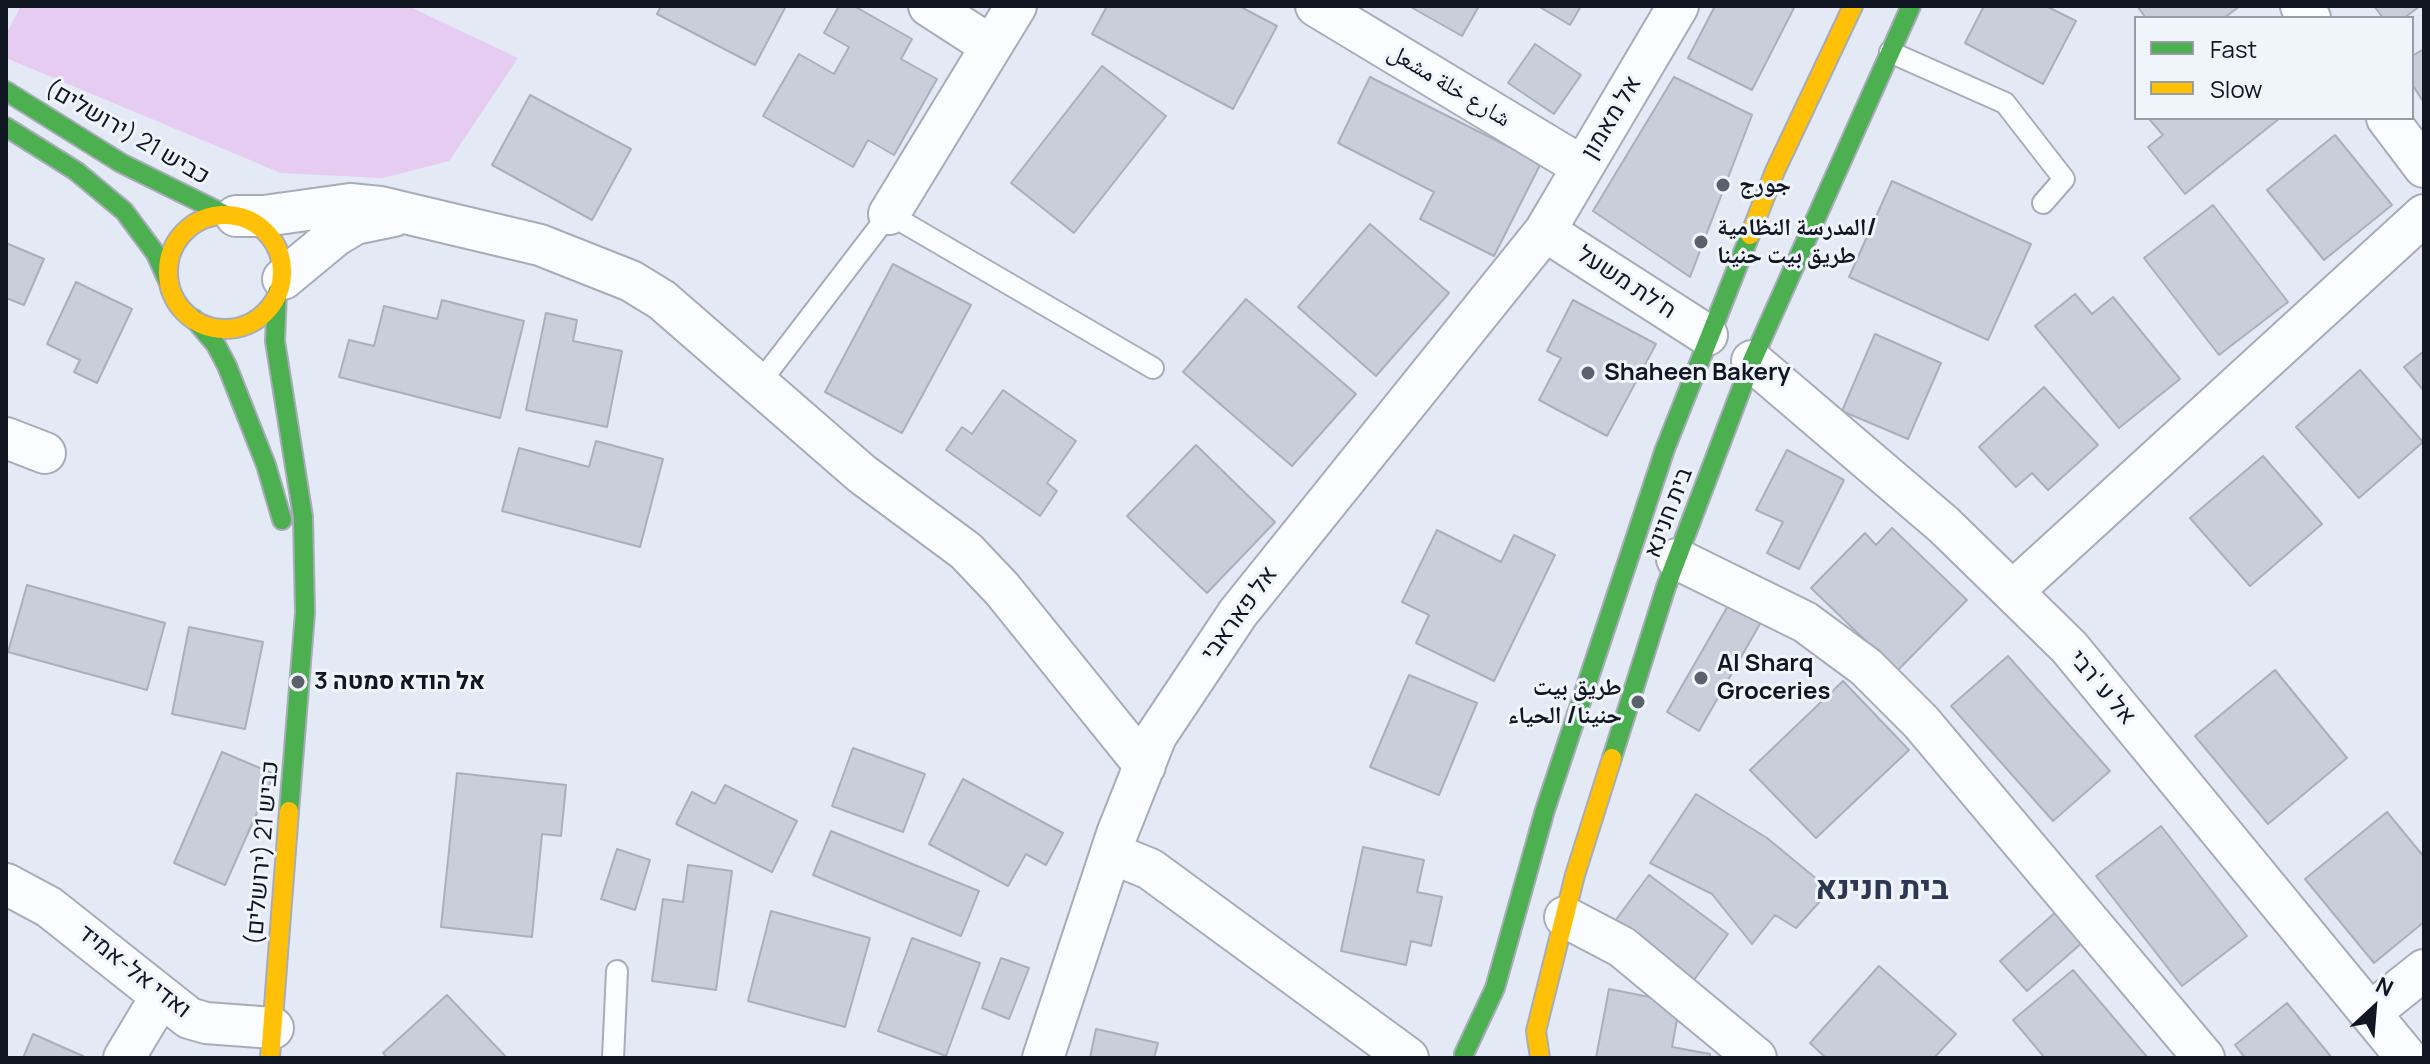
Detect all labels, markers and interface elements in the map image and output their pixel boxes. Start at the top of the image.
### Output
legend [2134,16,2414,120]
text: Fast [2210,32,2257,65]
street label: شارع خلة مشعل [1382,38,1516,134]
street label: אל מאמון [1576,71,1648,165]
text: Slow [2210,72,2263,105]
street label: כביש 21 (ירושלים) [40,74,214,192]
place label: جورج [1739,171,1791,199]
marker: جورج [1714,176,1732,194]
place label: المدرسة النظامية/ طريق بيت حنينا [1717,214,1877,270]
marker: المدرسة النظامية/ طريق بيت حنينا [1692,233,1710,251]
street label: ח'לת משעל [1571,240,1681,326]
place label: Shaheen Bakery [1604,359,1791,387]
marker: Shaheen Bakery [1579,364,1597,382]
street label: בית חנינא [1639,464,1699,562]
street label: אל פאראבי [1196,561,1284,667]
street label: אל ע 'רבי [2063,645,2141,731]
place label: Al Sharq Groceries [1717,650,1830,706]
place label: אל הודא סמטה 3 [314,668,485,696]
marker: Al Sharq Groceries [1692,669,1710,687]
marker: אל הודא סמטה 3 [289,673,307,691]
place label: طريق بيت حنينا/ الحياء [1507,674,1622,730]
marker: طريق بيت حنينا/ الحياء [1629,693,1647,711]
street label: כביש 21 (ירושלים) [241,760,285,946]
district label: בית חנינא [1815,871,1949,909]
street label: ואדי אל-אמיד [72,919,196,1025]
north arrow [2334,968,2414,1048]
text: N [2371,969,2398,1003]

